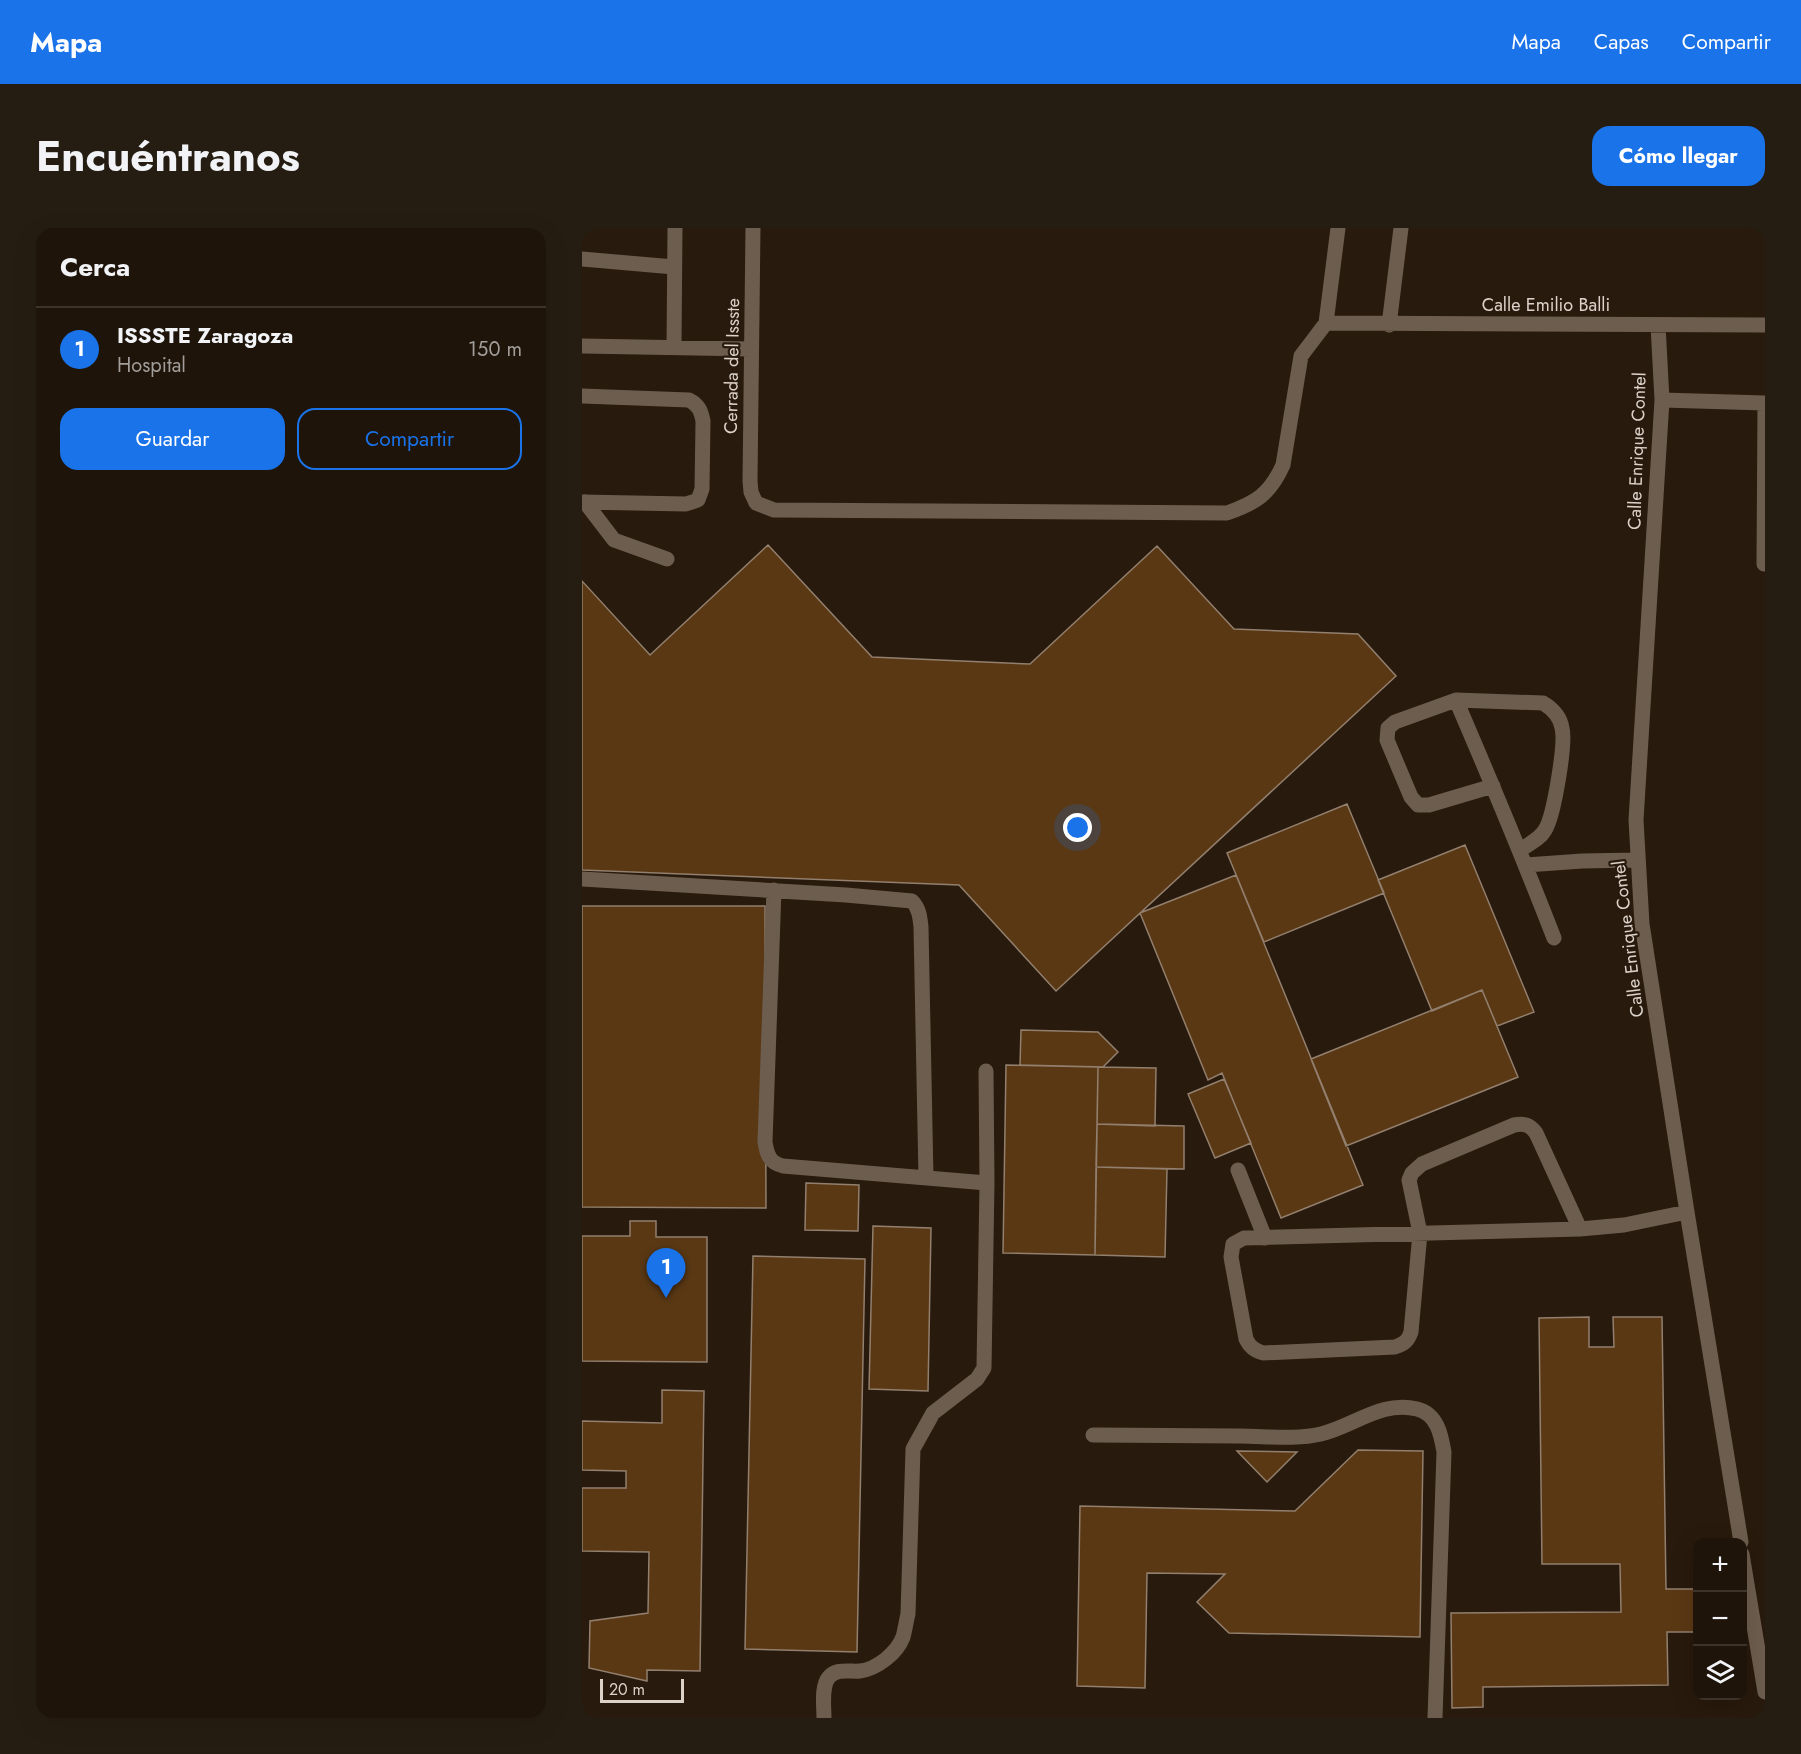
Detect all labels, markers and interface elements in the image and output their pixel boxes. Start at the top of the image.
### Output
text: Mapa [30,22,102,63]
text: Mapa [1512,27,1561,57]
text: Capas [1594,27,1649,57]
text: Compartir [1682,27,1771,57]
text: Encuéntranos [36,126,300,187]
button: Cómo llegar [1592,126,1765,186]
text: Cerca [60,248,130,286]
street label: Calle Emilio Balli [1482,292,1610,318]
street label: Cerrada del Issste [718,298,746,434]
text: ISSSTE Zaragoza [117,319,293,351]
text: 1 [74,335,85,364]
text: 150 m [468,335,522,364]
text: Hospital [117,351,186,380]
street label: Calle Enrique Contel [1621,372,1653,530]
button: Guardar [60,408,285,470]
button: Compartir [297,408,522,470]
your location [1063,813,1092,842]
street label: Calle Enrique Contel [1605,859,1651,1019]
pin: 1 [646,1248,686,1298]
map controls [1693,1538,1747,1700]
button: + [1693,1538,1747,1592]
button: − [1693,1592,1747,1646]
button: layers [1693,1646,1747,1700]
scale bar [600,1676,684,1704]
text: 20 m [609,1678,645,1701]

